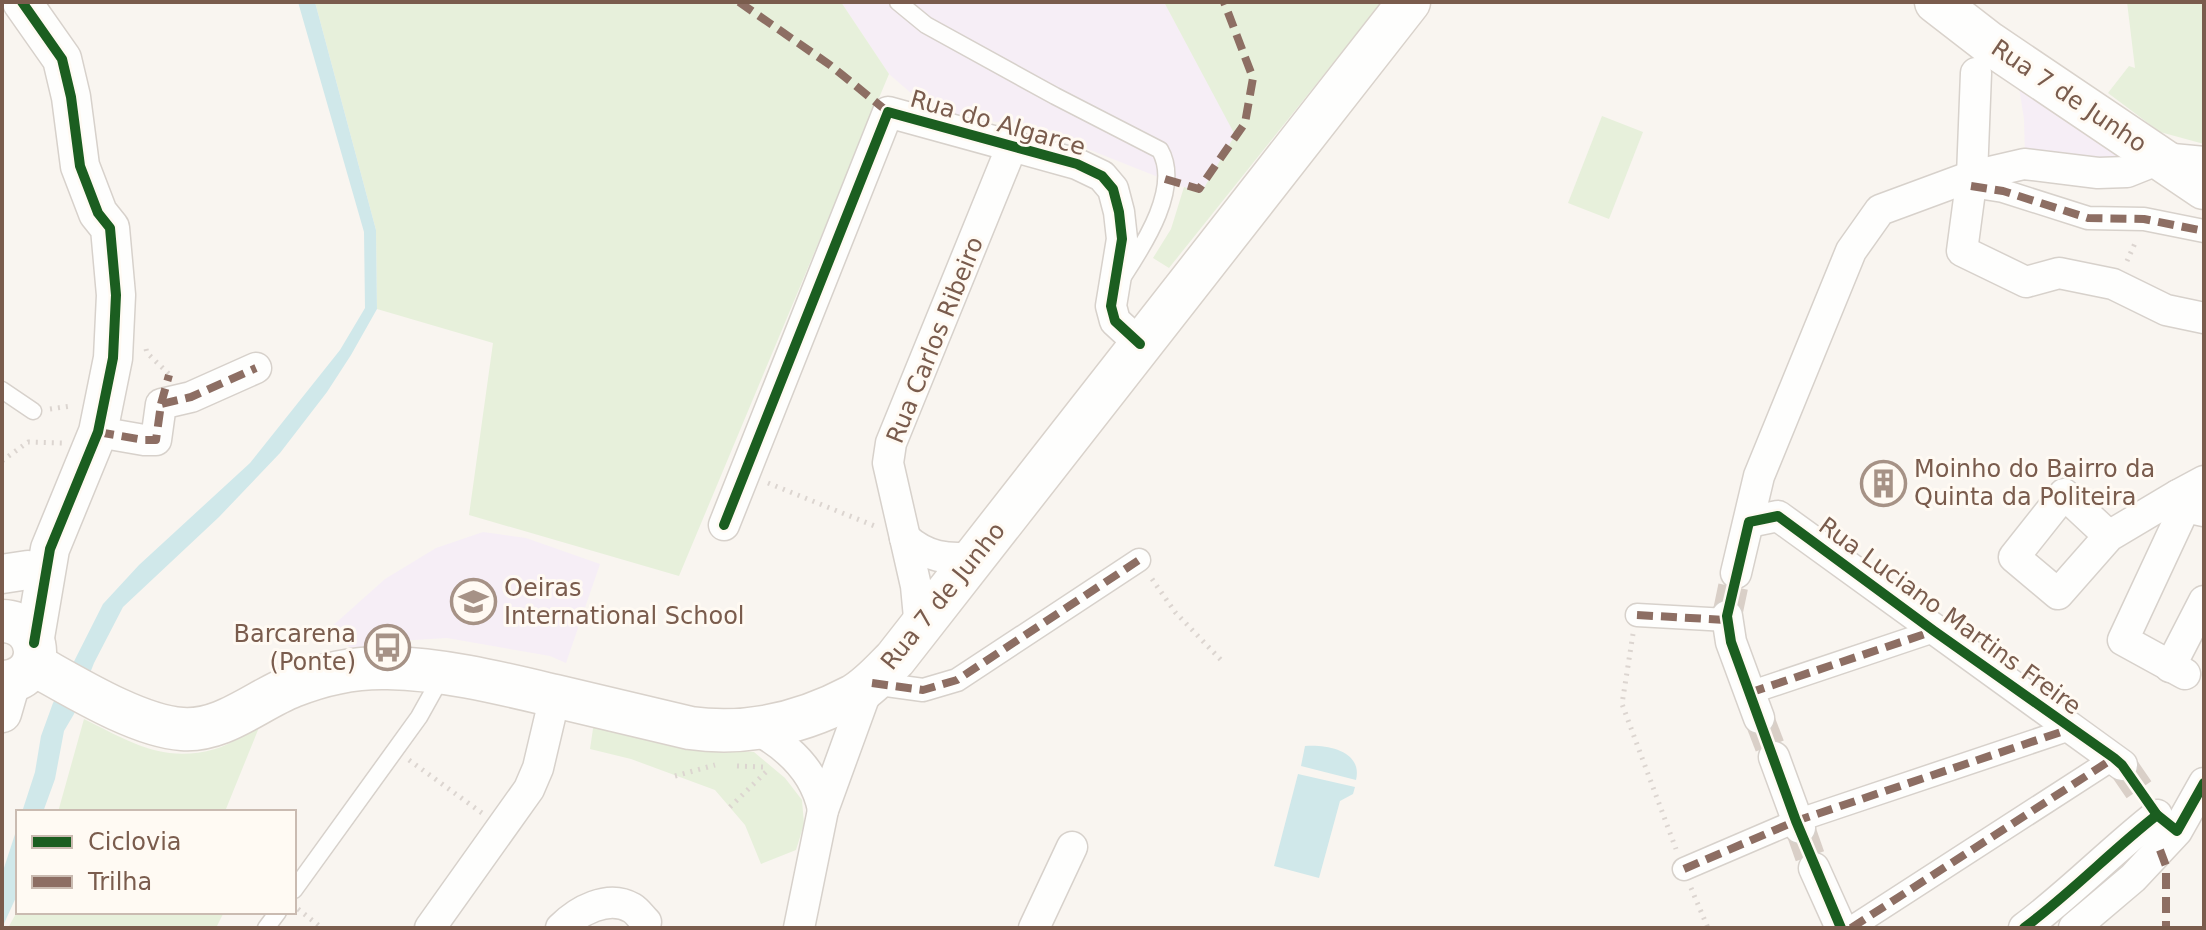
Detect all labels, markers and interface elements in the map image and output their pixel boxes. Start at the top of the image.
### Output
street label: Rua 7 de Junho [1986,34,2152,158]
street label: Rua do Algarce [907,85,1089,161]
street label: Rua Carlos Ribeiro [881,233,989,447]
place label: Moinho do Bairro da Quinta da Politeira [1914,455,2155,511]
building icon: Moinho do Bairro da Quinta da Politeira [1859,459,1907,507]
street label: Rua Luciano Martins Freire [1814,511,2086,721]
street label: Rua 7 de Junho [875,517,1011,675]
place label: Oeiras International School [504,574,744,630]
school or university icon: Oeiras International School [449,578,497,626]
place label: Barcarena (Ponte) [234,620,356,676]
bus stop icon: Barcarena (Ponte) [363,624,411,672]
legend [16,810,296,914]
text: Ciclovia [88,828,182,856]
text: Trilha [87,868,152,896]

